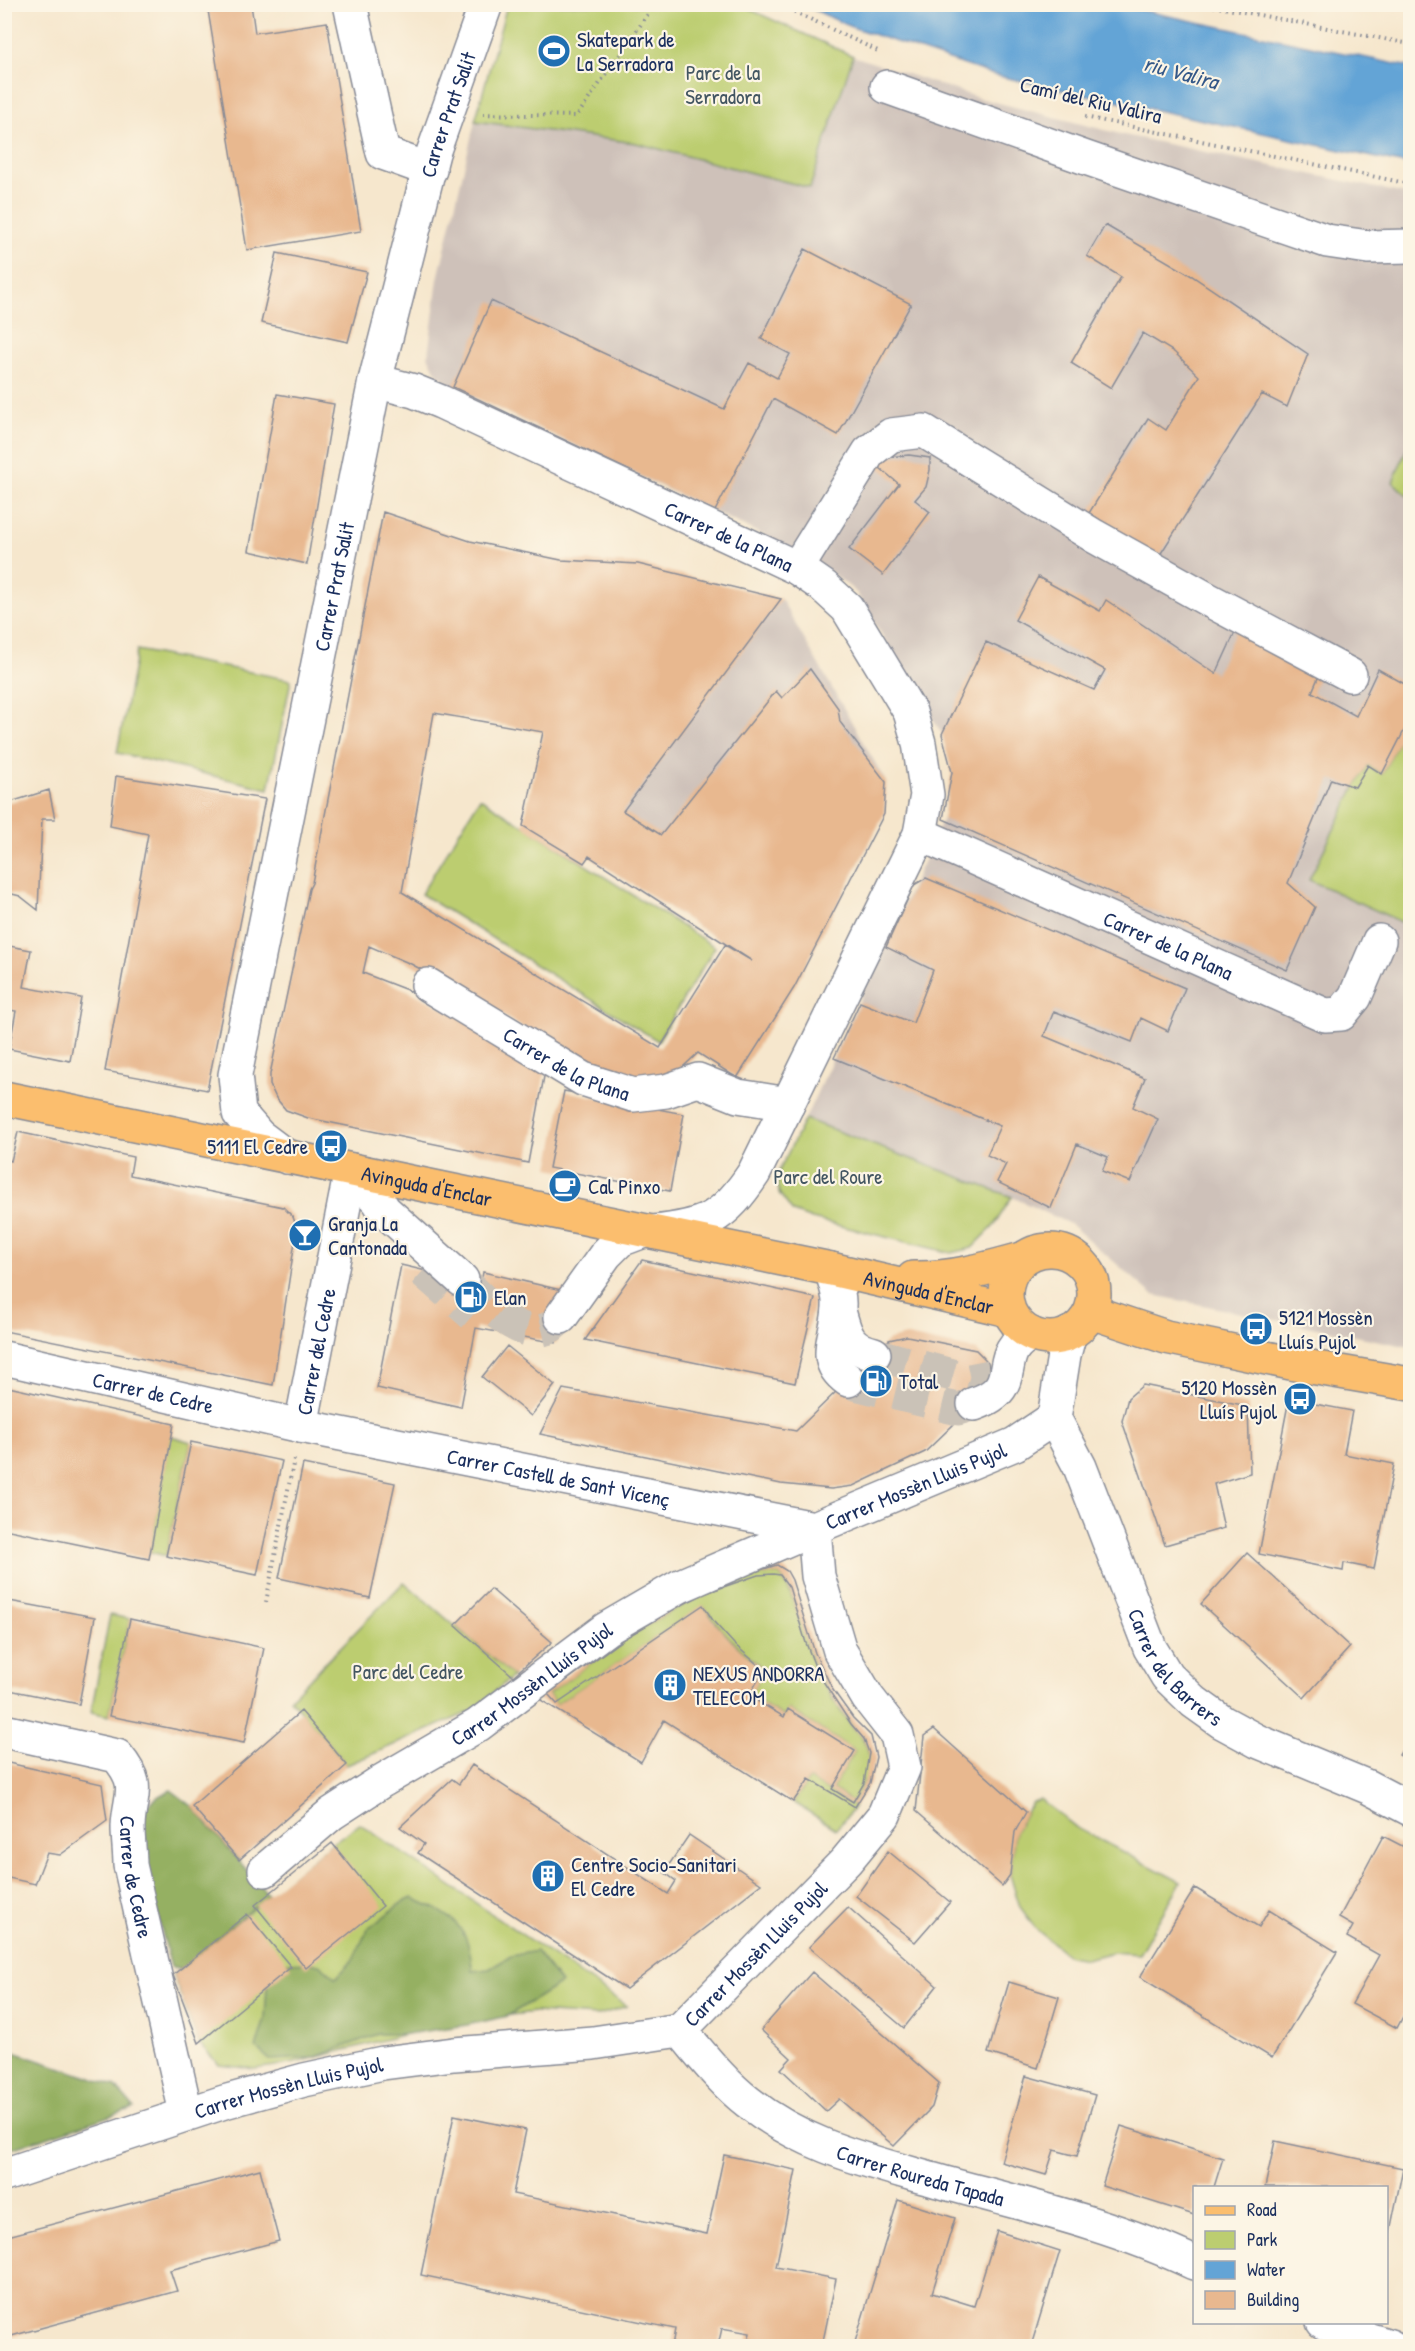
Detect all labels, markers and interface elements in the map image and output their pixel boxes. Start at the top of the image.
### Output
place label: Skatepark de La Serradora [577,25,675,78]
sports icon: Skatepark de La Serradora [536,33,572,69]
street label: Carrer Prat Salit [413,47,483,180]
water label: riu Valira [1140,48,1224,97]
park label: Parc de la Serradora [685,58,761,111]
street label: Camí del Riu Valira [1017,70,1165,130]
street label: Carrer de la Plana [660,494,798,579]
street label: Carrer Prat Salit [306,519,361,654]
street label: Carrer de la Plana [1099,903,1238,987]
street label: Carrer de la Plana [498,1020,633,1108]
bus stop icon: 5111 El Cedre [313,1128,349,1164]
place label: 5111 El Cedre [207,1132,308,1161]
street label: Avinguda d'Enclar [359,1158,495,1213]
park label: Parc del Roure [773,1162,883,1191]
cafe icon: Cal Pinxo [547,1168,583,1204]
place label: Cal Pinxo [588,1172,660,1201]
place label: Granja La Cantonada [328,1209,407,1262]
bar icon: Granja La Cantonada [287,1217,323,1253]
street label: Avinguda d'Enclar [861,1263,997,1321]
fuel station icon: Elan [453,1279,489,1315]
place label: Elan [494,1283,527,1312]
street label: Carrer del Cedre [289,1285,342,1417]
place label: 5121 Mossèn Lluís Pujol [1279,1303,1373,1356]
bus stop icon: 5121 Mossèn Lluís Pujol [1238,1311,1274,1347]
fuel station icon: Total [858,1363,894,1399]
street label: Carrer de Cedre [90,1364,216,1420]
place label: Total [899,1367,939,1396]
place label: 5120 Mossèn Lluís Pujol [1181,1373,1277,1426]
bus stop icon: 5120 Mossèn Lluís Pujol [1282,1381,1318,1417]
street label: Carrer Mossèn Lluis Pujol [820,1435,1011,1536]
street label: Carrer Castell de Sant Vicenç [445,1441,673,1514]
street label: Carrer del Barrers [1122,1604,1229,1732]
street label: Carrer Mossèn Lluís Pujol [445,1614,618,1752]
park label: Parc del Cedre [353,1657,463,1686]
place label: NEXUS ANDORRA TELECOM [693,1659,824,1712]
building icon: NEXUS ANDORRA TELECOM [652,1667,688,1703]
street label: Carrer de Cedre [113,1815,160,1941]
place label: Centre Socio-Sanitari El Cedre [571,1850,737,1903]
building icon: Centre Socio-Sanitari El Cedre [530,1858,566,1894]
street label: Carrer Mossèn Lluis Pujol [677,1874,834,2033]
street label: Carrer Mossèn Lluis Pujol [190,2049,386,2125]
street label: Carrer Roureda Tapada [833,2137,1008,2213]
legend [1193,2186,1388,2324]
text: Road [1247,2197,1277,2222]
text: Park [1247,2227,1278,2252]
text: Water [1247,2257,1285,2282]
text: Building [1247,2287,1299,2312]

